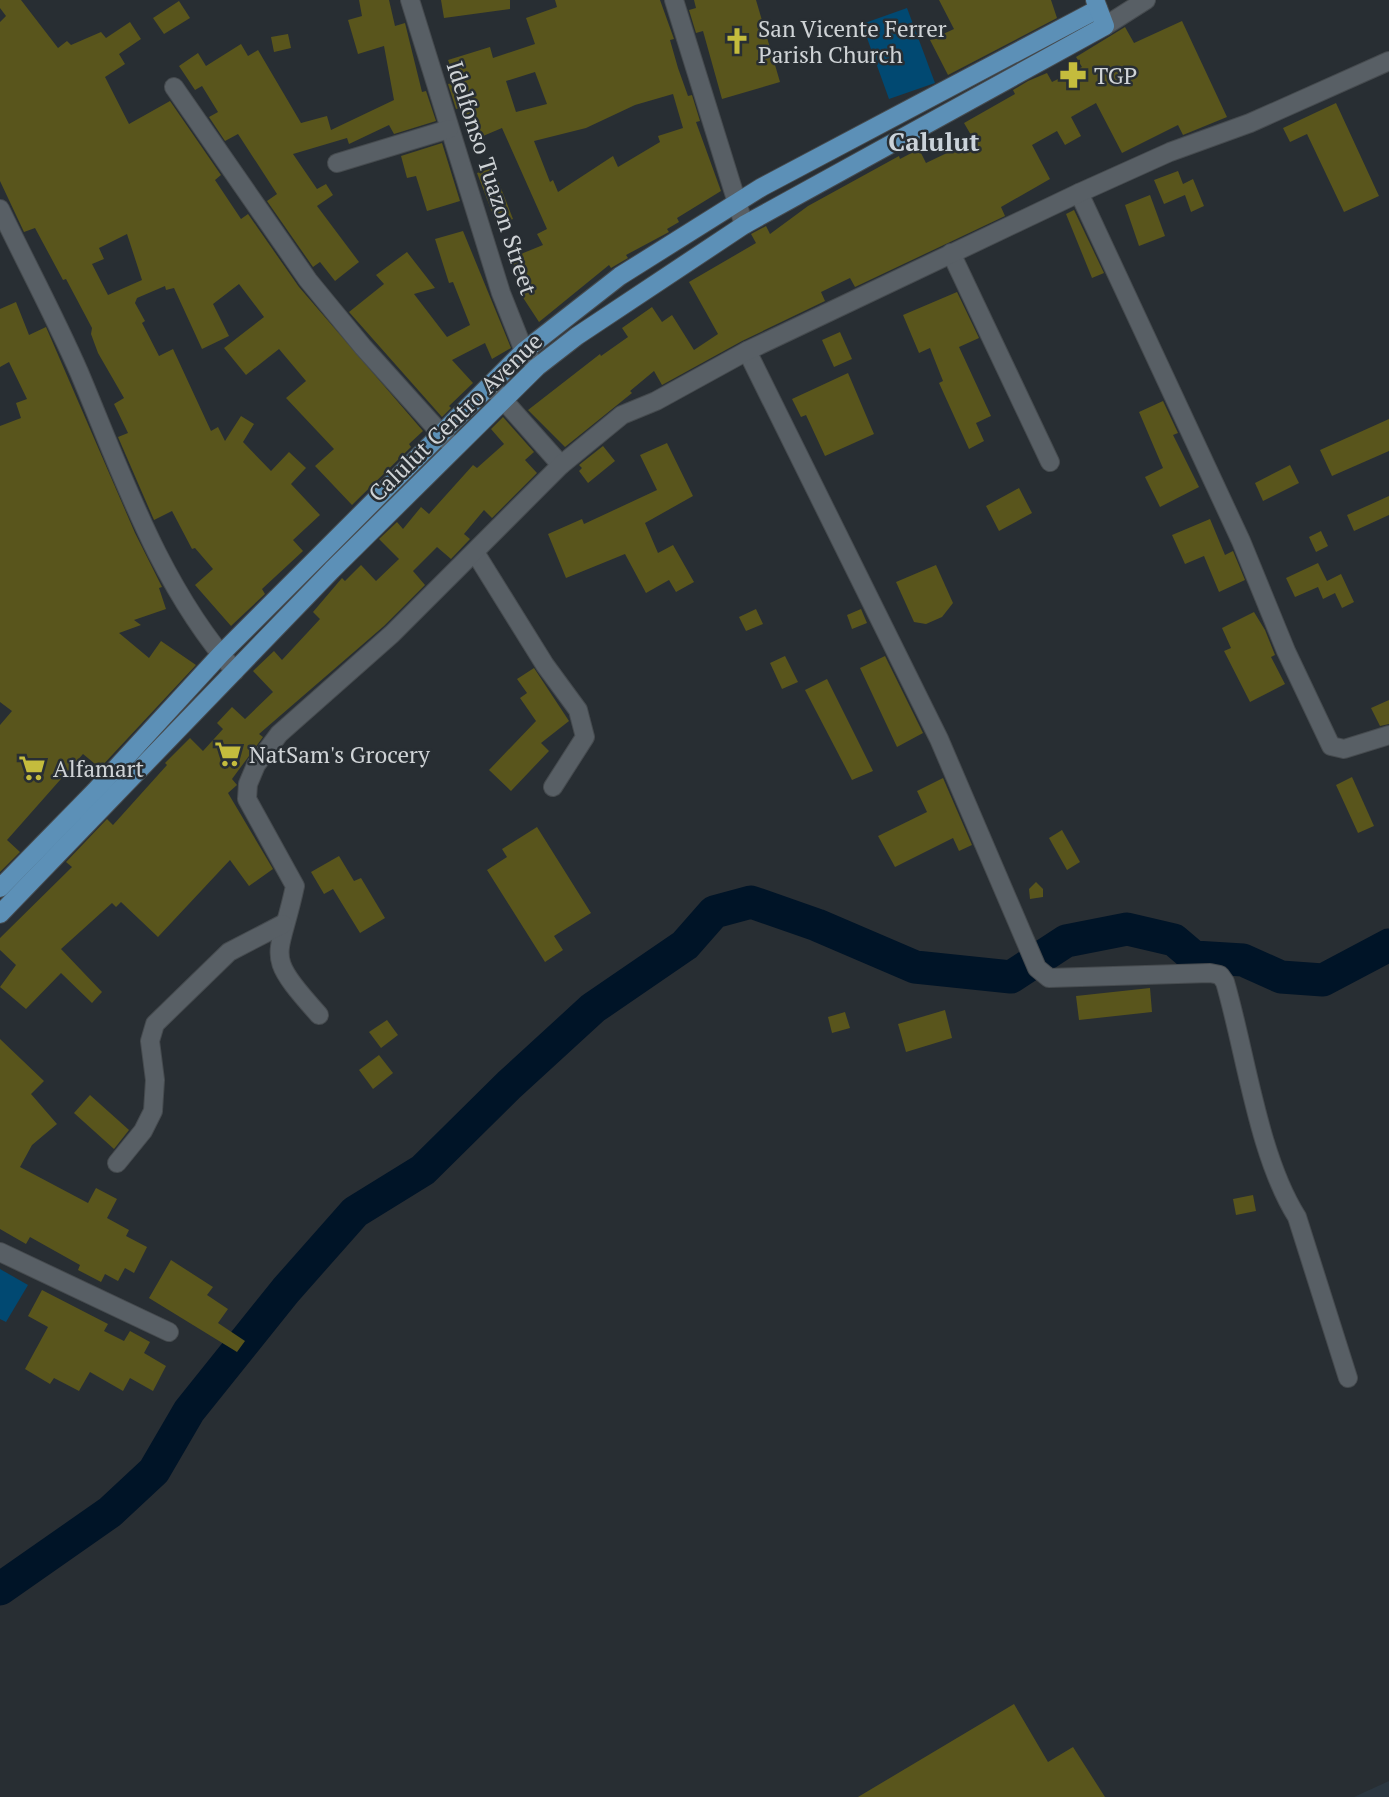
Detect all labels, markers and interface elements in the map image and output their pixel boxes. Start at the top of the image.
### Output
place label: San Vicente Ferrer Parish Church [758,13,947,70]
church icon: San Vicente Ferrer Parish Church [722,26,752,56]
street label: Idelfonso Tuazon Street [440,57,545,299]
pharmacy icon: TGP [1058,60,1088,90]
place label: TGP [1094,60,1137,91]
district label: Calulut [888,124,980,158]
street label: Calulut Centro Avenue [361,326,549,508]
supermarket icon: NatSam's Grocery [213,739,243,769]
place label: NatSam's Grocery [249,739,430,770]
supermarket icon: Alfamart [17,753,47,783]
place label: Alfamart [53,753,144,784]

